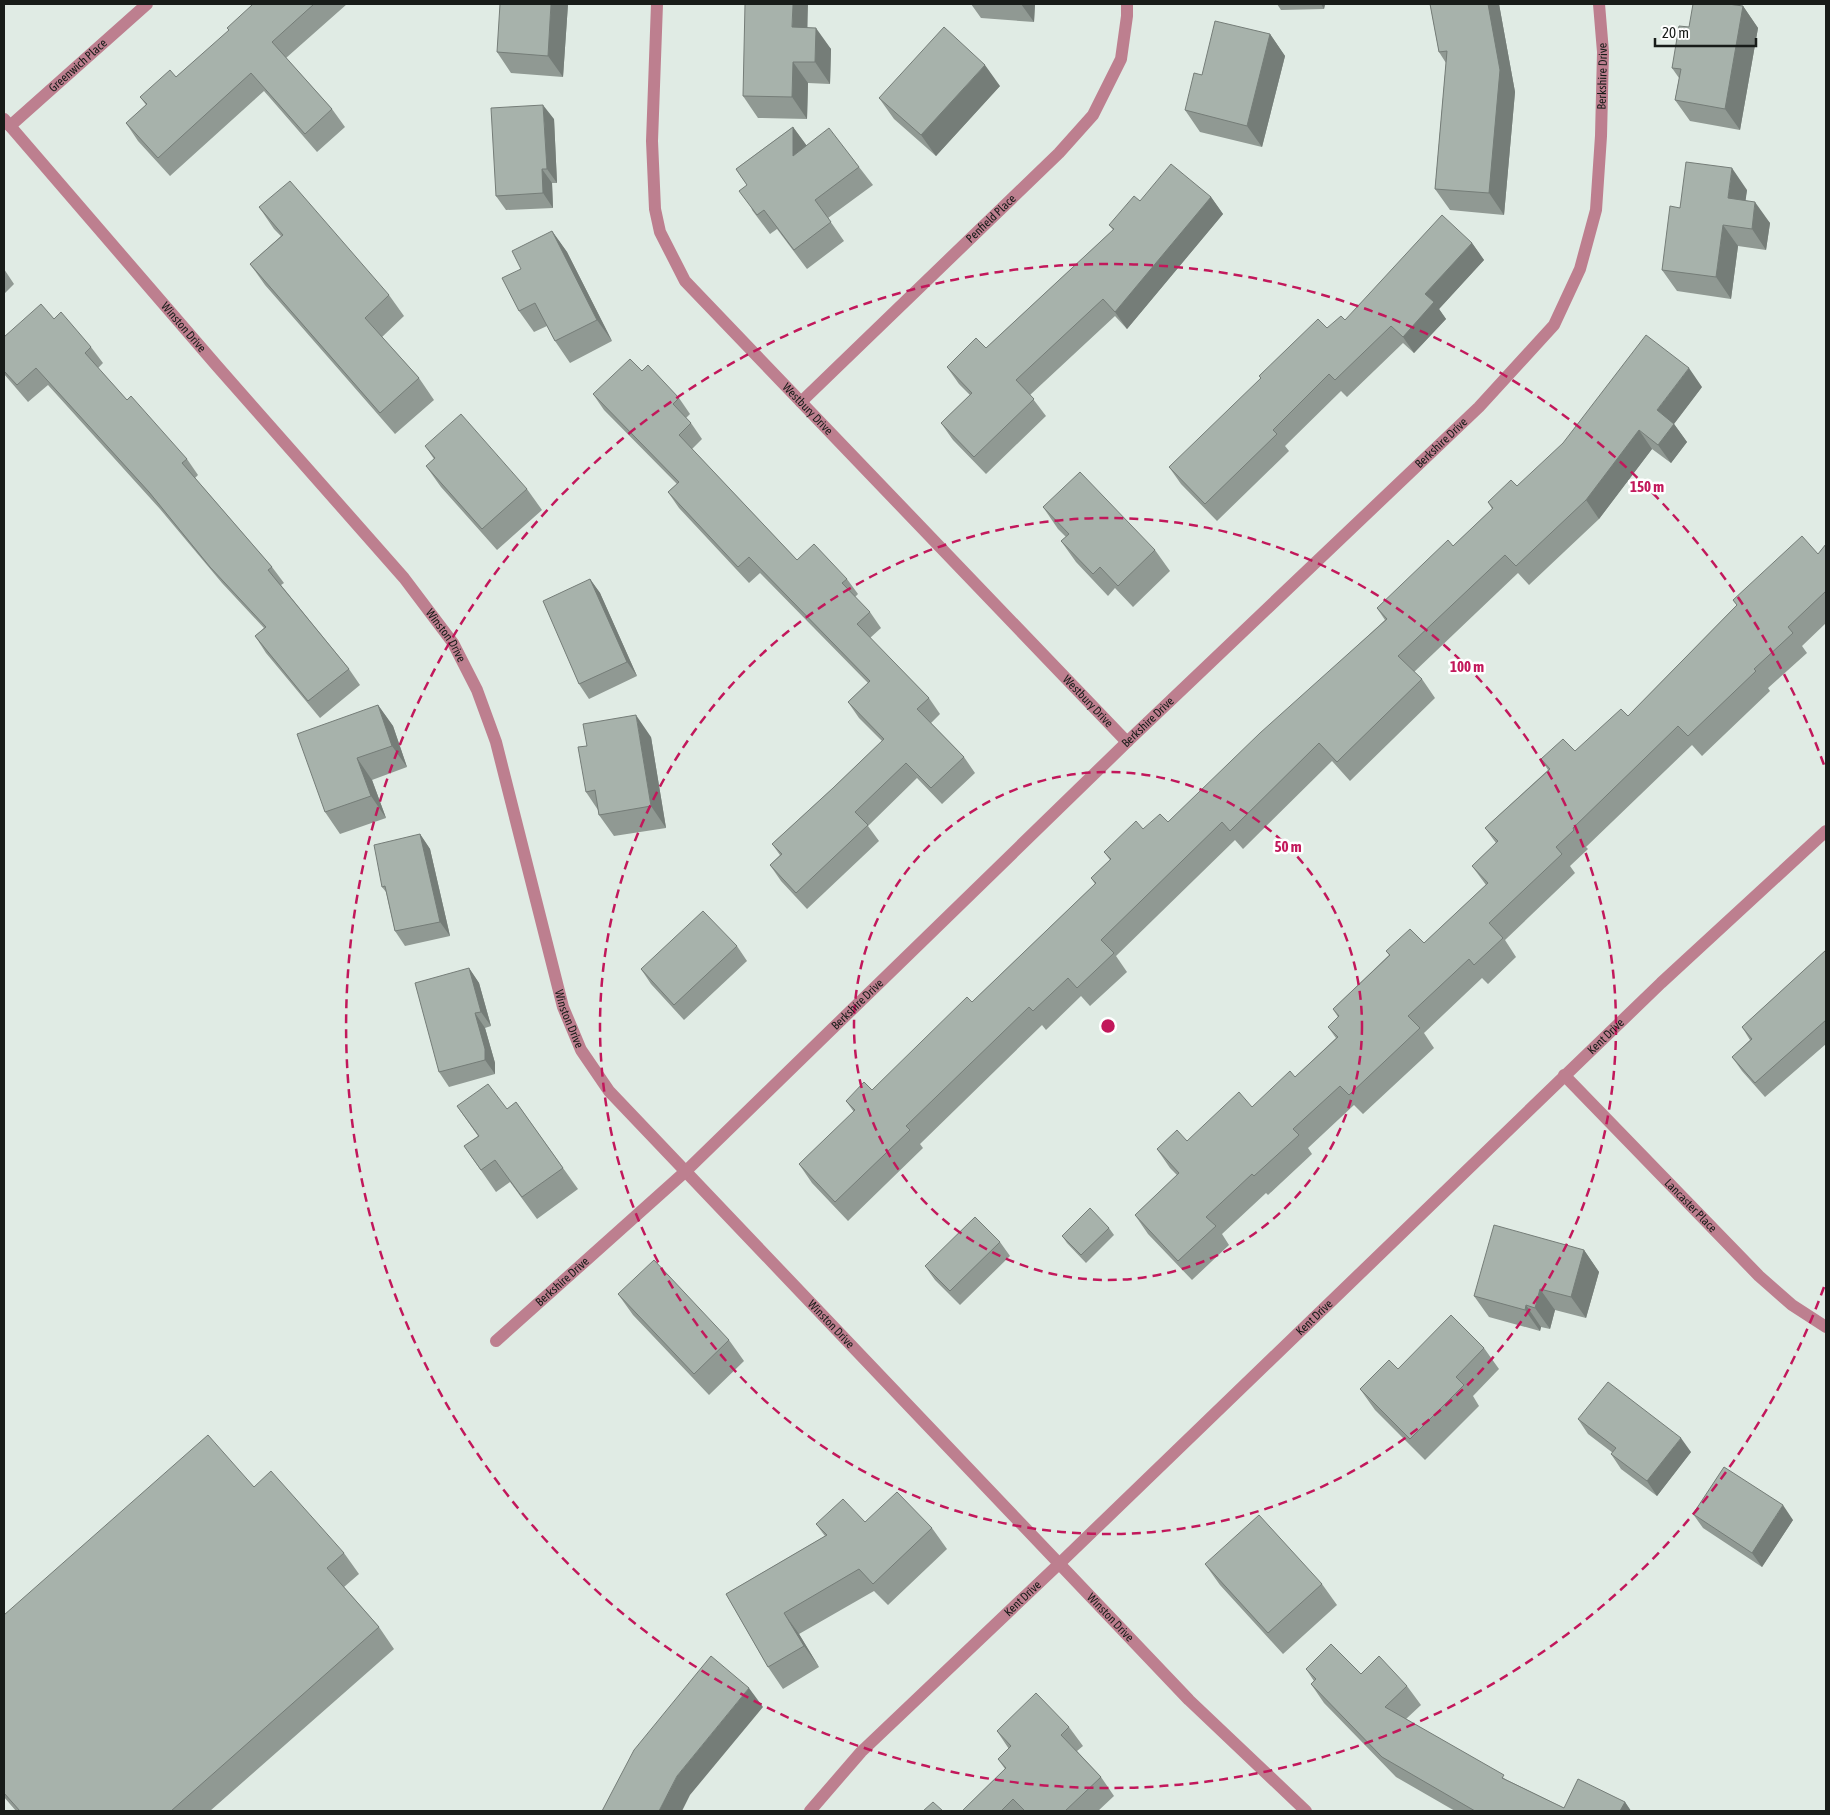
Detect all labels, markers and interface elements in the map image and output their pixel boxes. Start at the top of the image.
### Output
scale bar [1655,15,1756,47]
text: 20 m [1662,24,1689,41]
street label: Greenwich Place [46,36,110,95]
street label: Berkshire Drive [1595,42,1610,110]
street label: Penfield Place [963,192,1019,246]
street label: Winston Drive [158,299,209,355]
street label: Westbury Drive [780,380,836,438]
street label: Berkshire Drive [1412,415,1470,471]
text: 150 m [1630,478,1664,495]
street label: Winston Drive [423,606,469,664]
text: 100 m [1450,658,1484,675]
street label: Westbury Drive [1060,672,1116,730]
street label: Berkshire Drive [1119,694,1177,750]
text: 50 m [1275,838,1302,855]
street label: Berkshire Drive [829,976,886,1033]
street label: Winston Drive [552,988,586,1050]
street label: Kent Drive [1585,1015,1627,1057]
centre of rings [1099,1017,1117,1035]
street label: Lancaster Place [1662,1176,1720,1235]
street label: Berkshire Drive [533,1254,592,1309]
street label: Winston Drive [805,1297,857,1351]
street label: Kent Drive [1293,1297,1336,1338]
street label: Kent Drive [1001,1578,1044,1619]
street label: Winston Drive [1084,1590,1137,1644]

